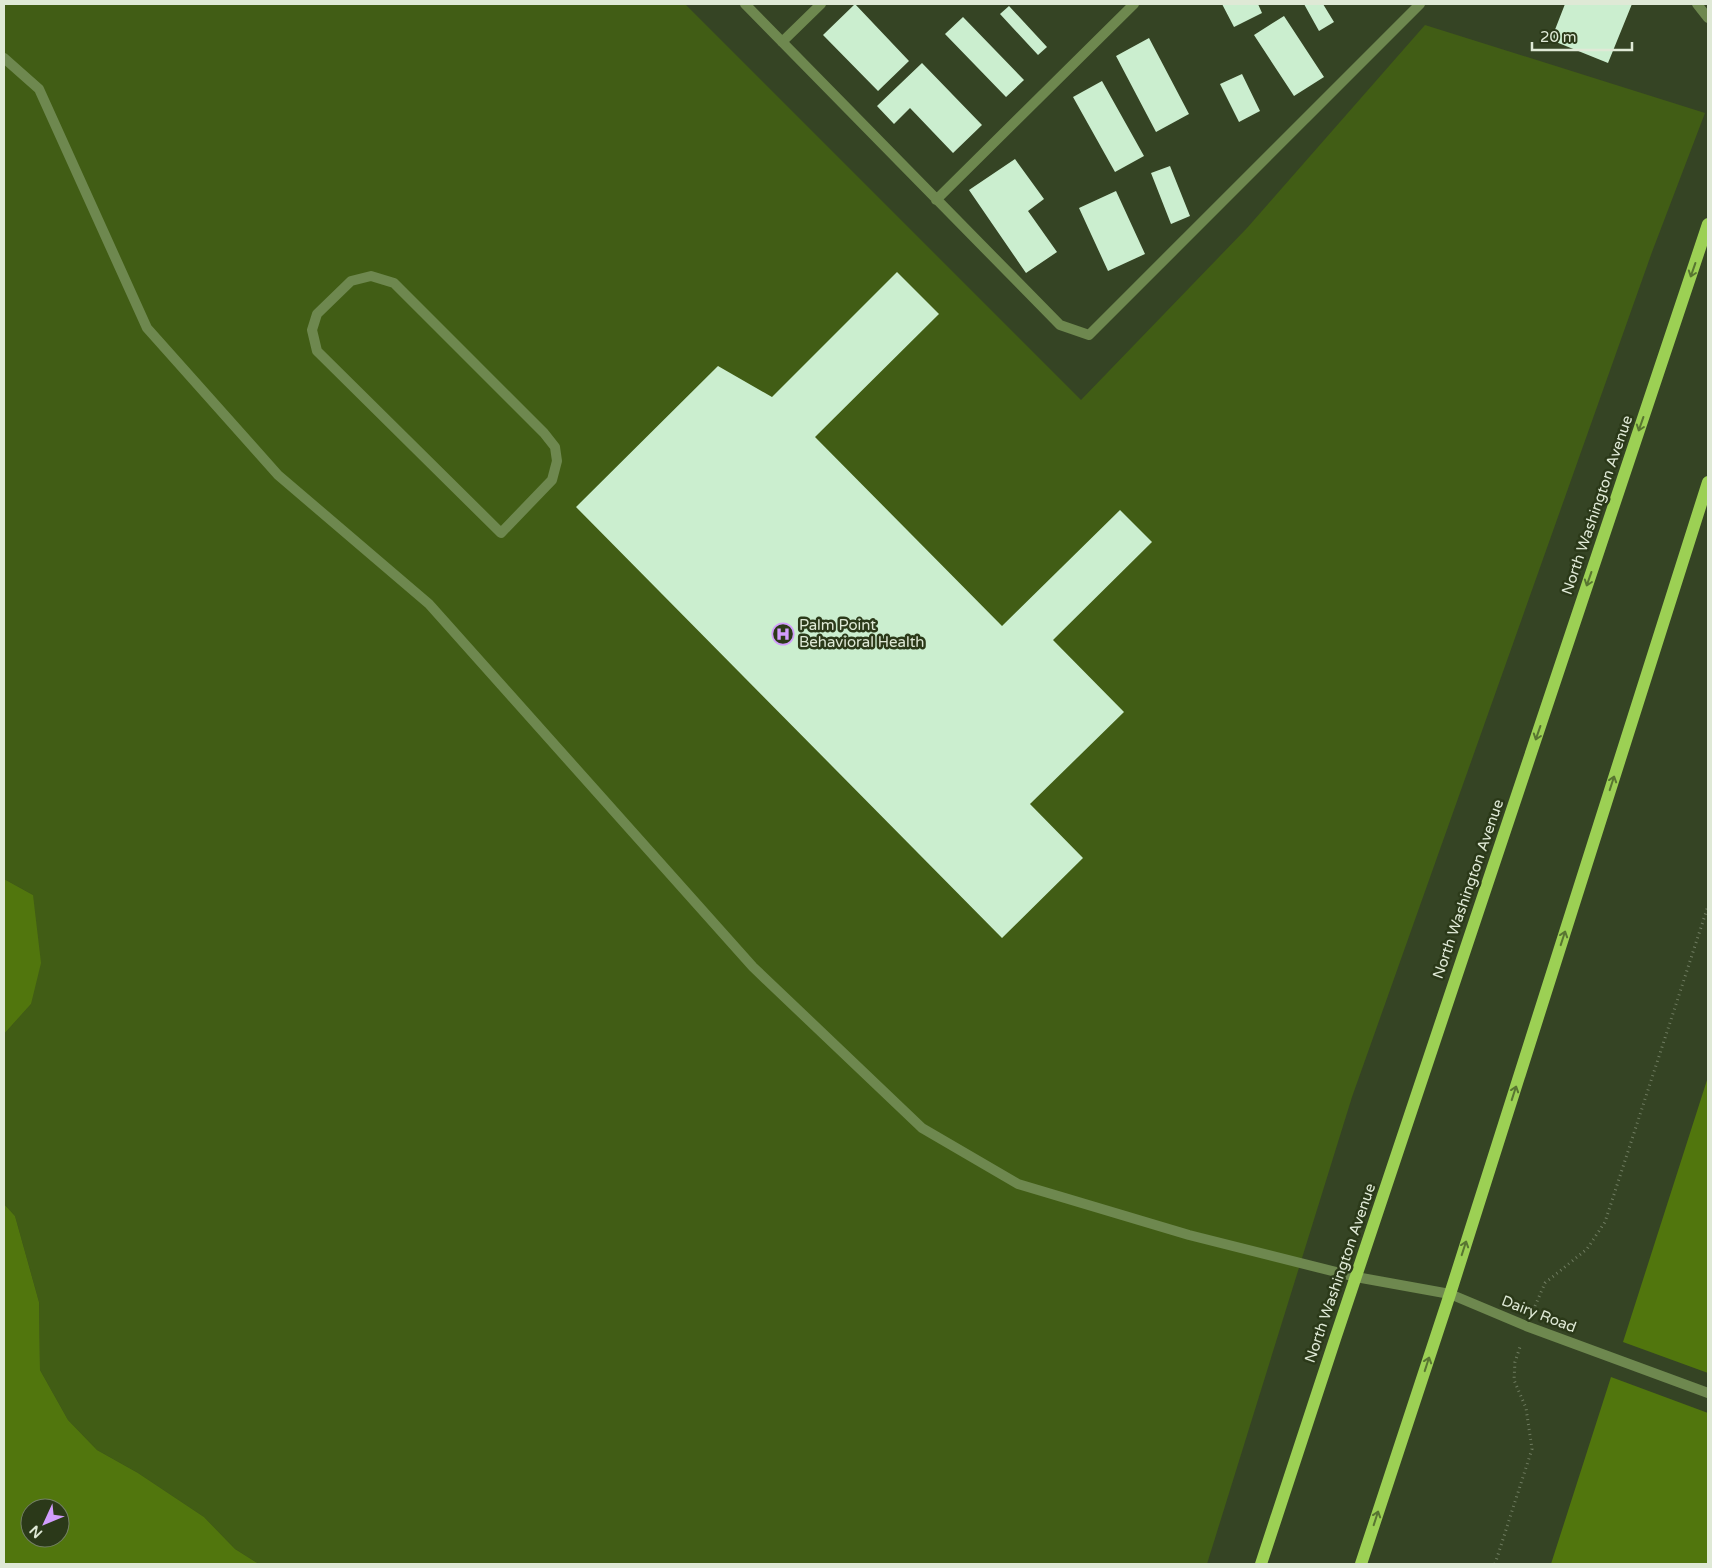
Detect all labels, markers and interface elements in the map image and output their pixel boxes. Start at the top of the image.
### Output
scale bar [1532,20,1632,52]
text: 20 m [1540,28,1577,46]
one-way arrow [1688,262,1697,278]
street label: North Washington Avenue [1558,413,1636,597]
one-way arrow [1636,416,1645,432]
one-way arrow [1584,570,1594,586]
place label: Palm Point Behavioral Health [799,616,925,651]
hospital icon: Palm Point Behavioral Health [771,622,795,646]
one-way arrow [1533,724,1542,740]
one-way arrow [1608,775,1618,791]
street label: North Washington Avenue [1429,797,1507,981]
one-way arrow [1559,931,1568,946]
one-way arrow [1509,1085,1519,1101]
street label: North Washington Avenue [1301,1181,1379,1365]
one-way arrow [1460,1240,1470,1256]
street label: Dairy Road [1499,1291,1579,1337]
one-way arrow [1423,1356,1432,1372]
north arrow [20,1498,70,1548]
one-way arrow [1372,1510,1382,1526]
text: N [26,1522,46,1542]

